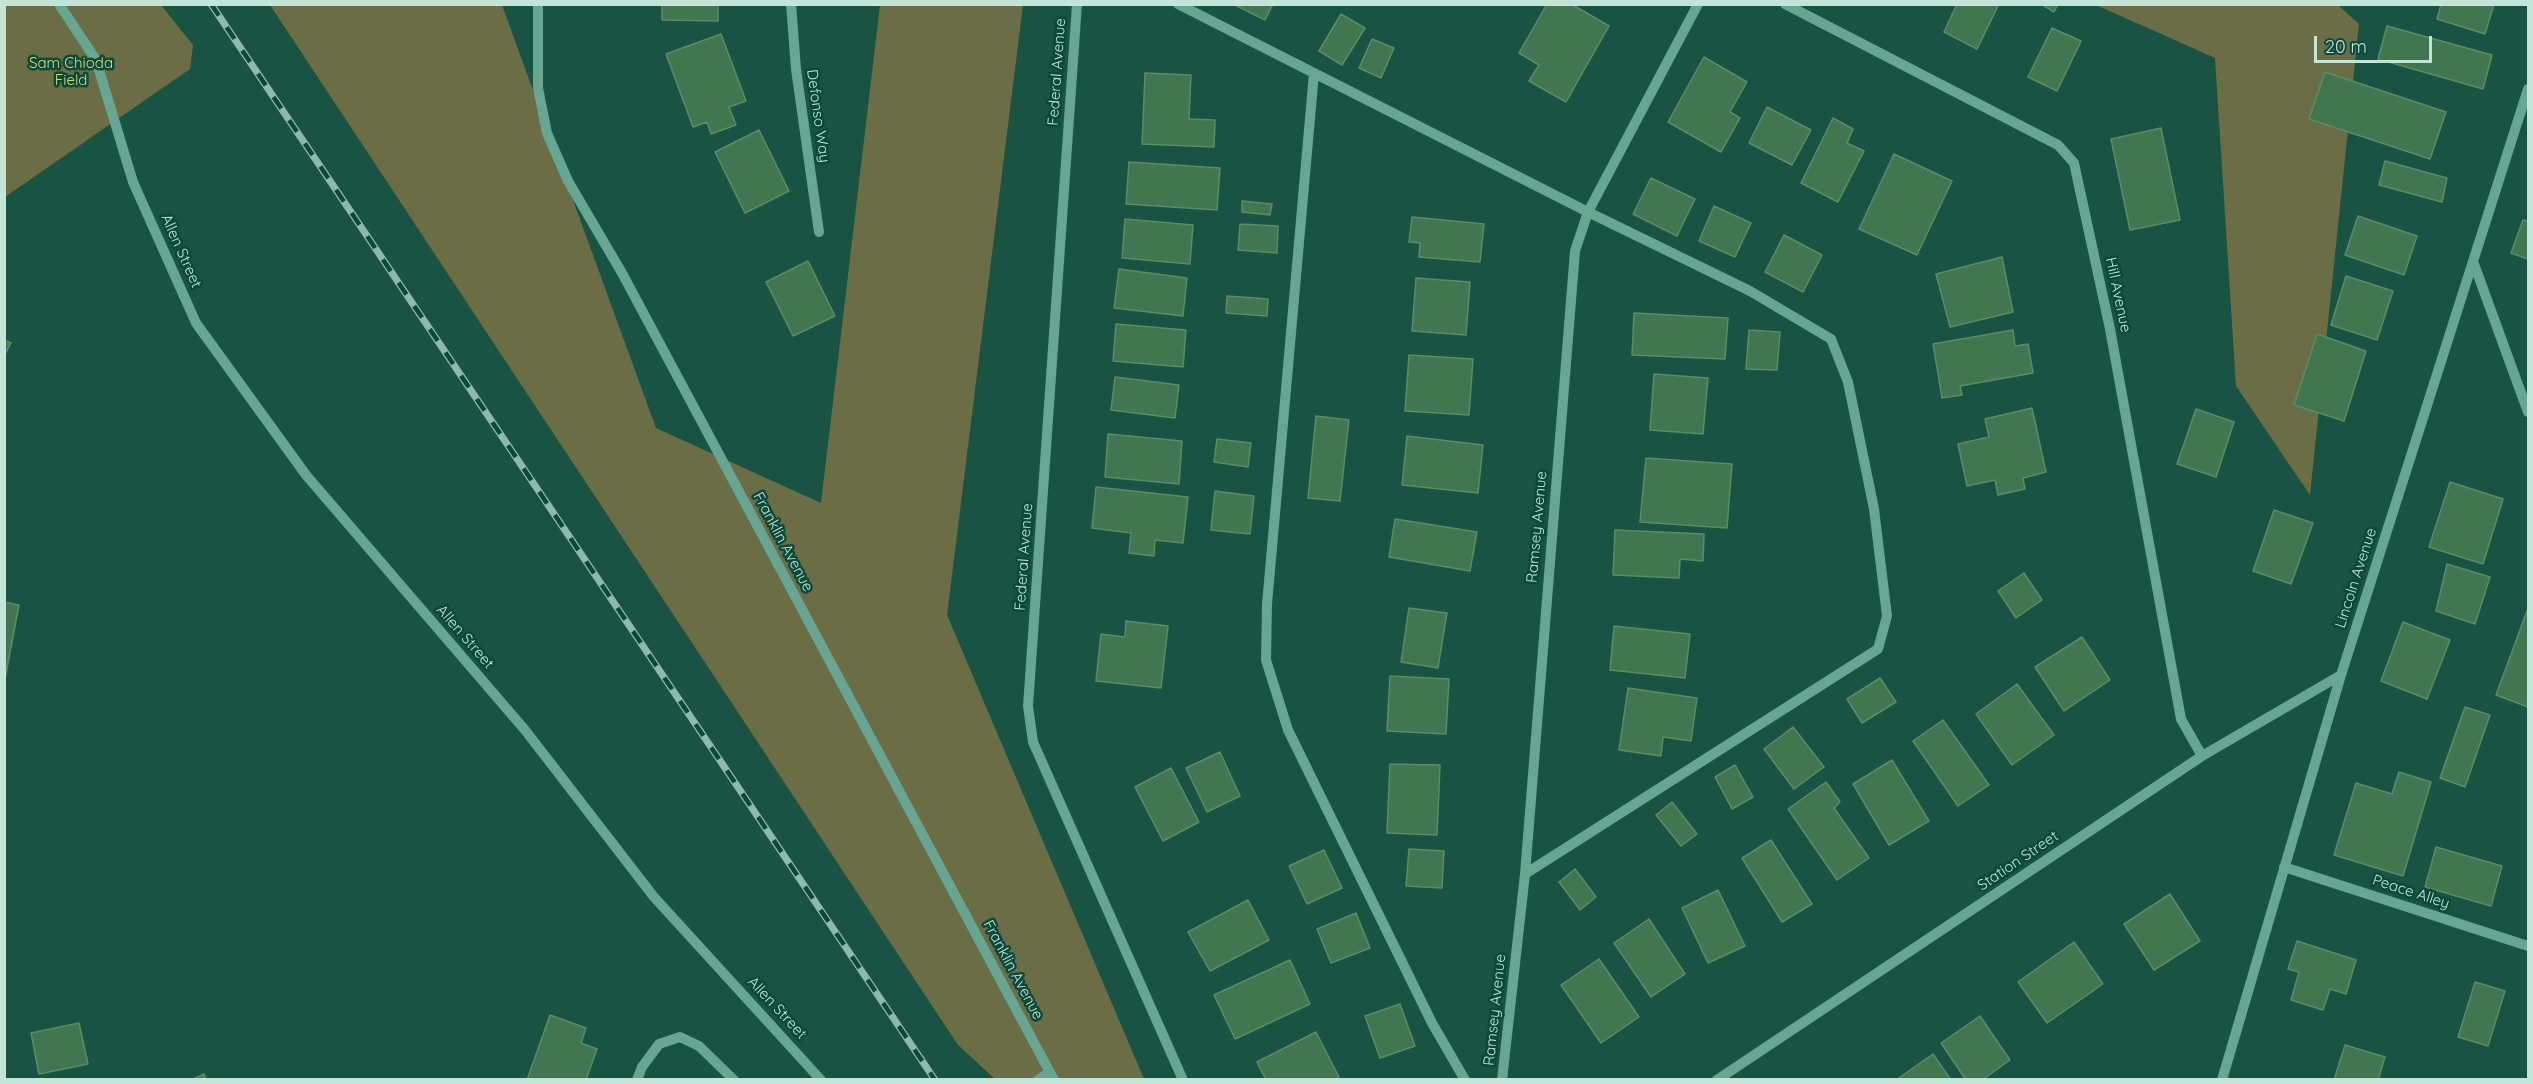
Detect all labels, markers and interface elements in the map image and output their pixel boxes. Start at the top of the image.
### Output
street label: Federal Avenue [1044,18,1070,126]
scale bar [2317,24,2436,62]
text: 20 m [2325,35,2367,58]
park label: Sam Chioda Field [29,54,113,89]
street label: Defonso Way [803,68,833,164]
street label: Allen Street [157,211,205,291]
street label: Hill Avenue [2101,256,2135,334]
street label: Ramsey Avenue [1523,470,1551,584]
street label: Franklin Avenue [749,489,817,595]
street label: Federal Avenue [1011,503,1037,611]
street label: Lincoln Avenue [2331,526,2381,630]
street label: Allen Street [432,601,498,673]
street label: Station Street [1974,827,2062,895]
street label: Peace Alley [2370,871,2452,913]
street label: Franklin Avenue [979,917,1047,1023]
street label: Ramsey Avenue [1480,953,1510,1067]
street label: Allen Street [744,973,810,1043]

